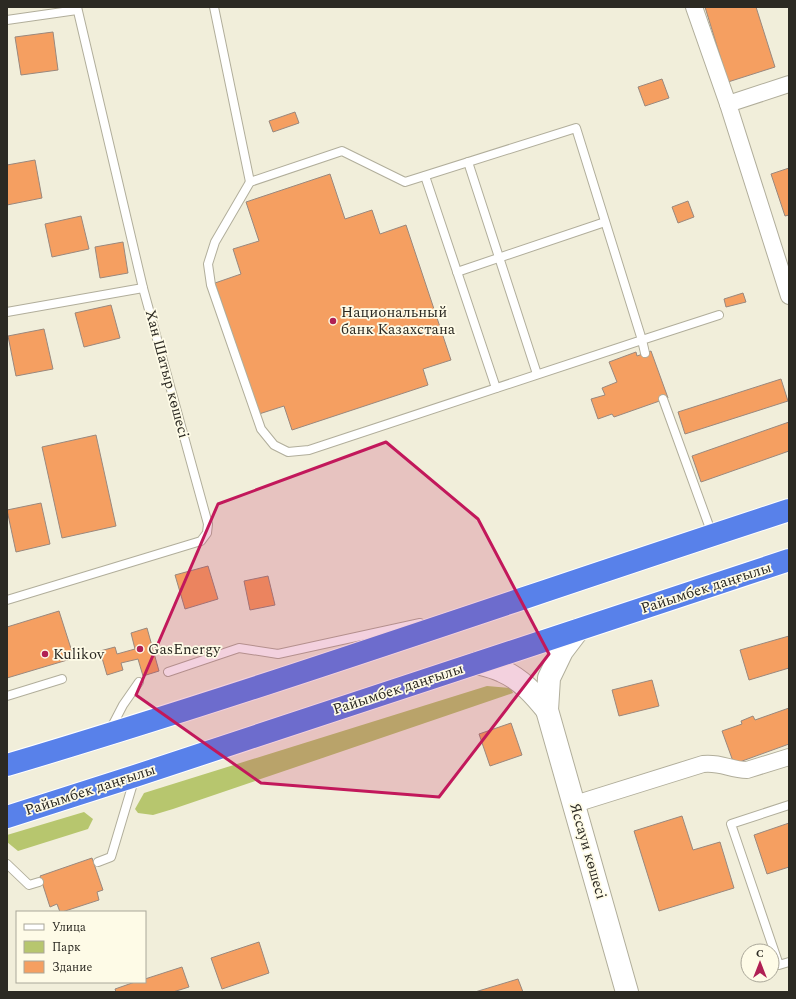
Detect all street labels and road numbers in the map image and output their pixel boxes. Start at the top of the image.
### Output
street label: Хан Шатыр көшесі [139,307,195,441]
street label: Райымбек даңғылы [638,556,774,620]
street label: Райымбек даңғылы [330,657,466,721]
street label: Райымбек даңғылы [22,758,158,822]
street label: Яссауи көшесі [563,800,613,902]

